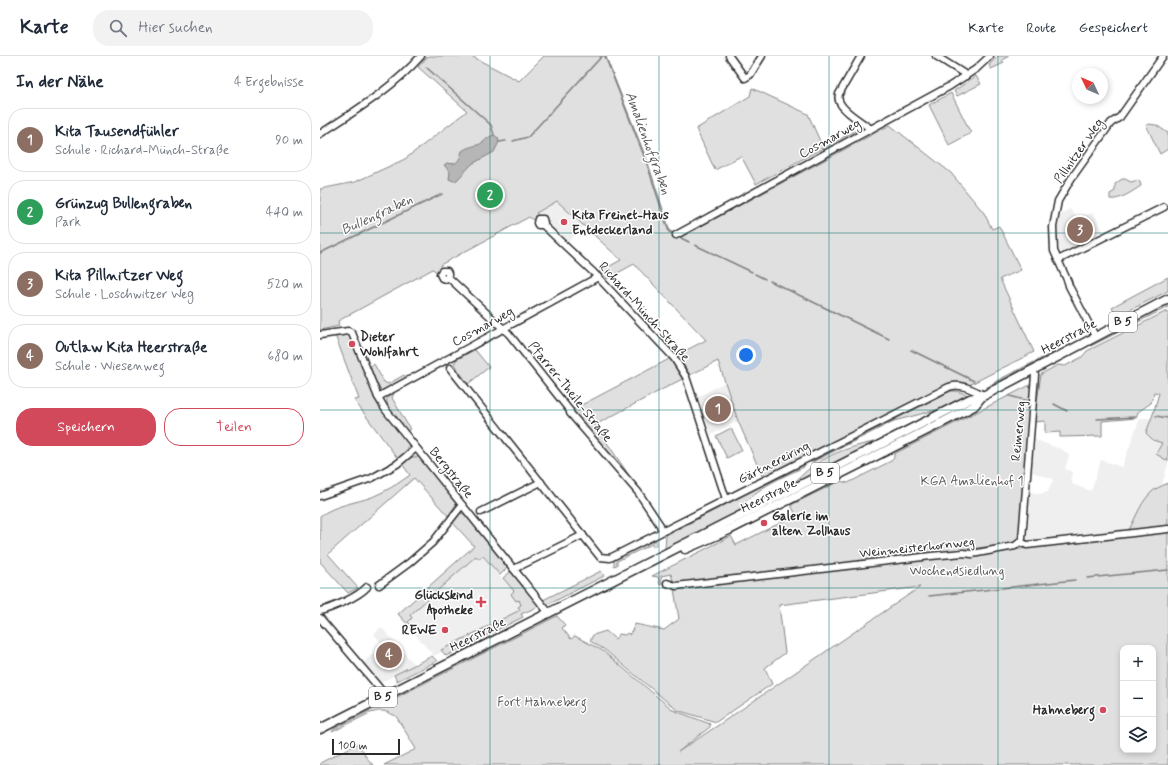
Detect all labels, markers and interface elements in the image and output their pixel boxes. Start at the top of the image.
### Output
search box [93,10,373,46]
text: Karte [20,15,69,40]
icon: search [107,17,129,39]
text: Hier suchen [139,18,213,38]
text: Karte [968,19,1004,37]
text: Route [1026,19,1057,37]
text: Gespeichert [1079,19,1148,37]
north arrow [1072,68,1108,104]
text: In der Nähe [16,71,104,93]
text: 4 Ergebnisse [234,74,304,91]
water label: Amalienhofgraben [619,89,675,198]
street label: Cosmarweg [796,115,865,164]
street label: Pillnitzer Weg [1050,115,1109,187]
text: Kita Tausendfühler [55,122,179,142]
text: 1 [27,132,33,149]
text: 90 m [275,132,303,149]
text: Schule · Richard-Münch-Straße [55,142,229,159]
pin: 2 [477,180,503,210]
water label: Bullengraben [338,191,416,241]
text: Grünzug Bullengraben [55,194,192,214]
text: 2 [27,204,33,221]
text: 440 m [266,204,303,221]
place label: Kita Freinet-Haus Entdeckerland [572,207,669,239]
text: Park [55,214,81,231]
pin: 3 [1067,215,1093,245]
marker: Kita Freinet-Haus Entdeckerland [559,217,569,227]
street label: Richard-Münch-Straße [595,259,693,365]
text: Kita Pillnitzer Weg [55,266,183,286]
text: 3 [27,276,33,293]
text: 520 m [267,276,303,293]
text: Schule · Loschwitzer Weg [55,286,194,303]
street label: Cosmarweg [449,303,518,352]
road number: B 5 [1109,312,1137,332]
street label: Heerstraße [1038,315,1100,359]
place label: Dieter Wohlfahrt [359,329,419,361]
text: Outlaw Kita Heerstraße [55,338,207,358]
street label: Pfarrer-Theile-Straße [524,338,616,446]
marker: Dieter Wohlfahrt [347,339,357,349]
your location [736,345,756,365]
text: 4 [26,348,34,365]
text: 680 m [268,348,303,365]
text: Schule · Wiesenweg [55,358,165,375]
pin: 1 [705,394,731,424]
street label: Reimerweg [1008,400,1030,462]
button: Speichern [16,408,156,446]
button: Teilen [164,408,304,446]
street label: Gärtnereiring [735,438,813,489]
street label: Bergstraße [424,444,477,503]
road number: B 5 [811,463,839,483]
park label: KGA Amalienhof 1 [920,473,1024,490]
street label: Heerstraße [738,475,800,517]
place label: Galerie im alten Zollhaus [772,508,851,540]
marker: Galerie im alten Zollhaus [759,518,769,528]
street label: Weinmeisterhornweg [859,533,975,563]
park label: Wochendsiedlung [910,563,1004,580]
place label: Glückskind Apotheke [414,587,473,620]
marker: Glückskind Apotheke [476,597,486,607]
street label: Heerstraße [447,614,509,656]
place label: REWE [402,622,438,639]
marker: REWE [440,625,450,635]
pin: 4 [376,640,402,670]
map controls [1120,645,1156,753]
button: + [1120,645,1156,681]
button: − [1120,681,1156,717]
road number: B 5 [369,687,397,707]
park label: Fort Hahneberg [497,694,587,713]
place label: Hahneberg [1033,702,1095,722]
marker: Hahneberg [1098,705,1108,715]
button: layers [1120,717,1156,753]
scale bar [332,737,400,756]
text: 100 m [338,739,368,753]

